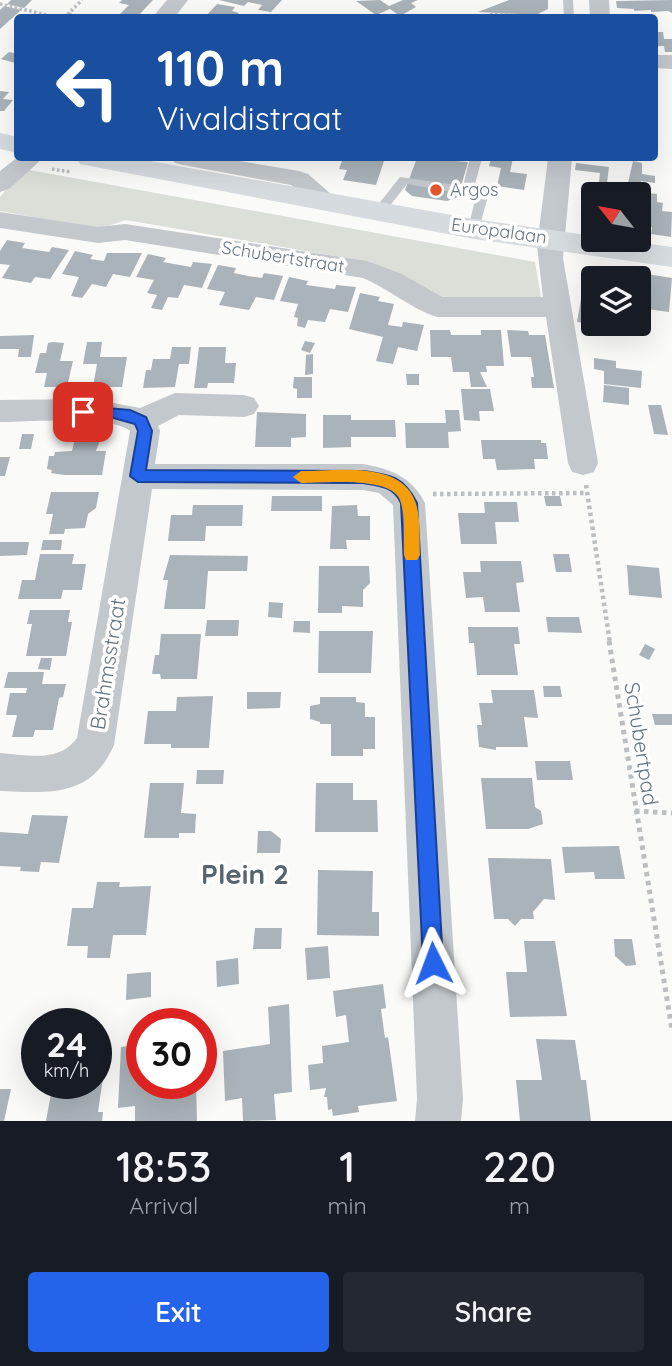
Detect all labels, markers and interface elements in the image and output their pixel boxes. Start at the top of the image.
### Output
text: 110 m [157,37,284,98]
icon: left [42,42,133,133]
text: Vivaldistraat [157,98,342,138]
place label: Argos [450,178,499,201]
marker: Argos [428,182,444,198]
north arrow [581,182,651,252]
map controls [581,182,651,336]
street label: Europalaan [450,212,548,249]
street label: Schubertstraat [220,235,346,278]
button: layers [581,266,651,336]
pin [53,382,113,442]
icon: arrive [64,393,102,431]
street label: Brahmsstraat [84,596,130,731]
street label: Schubertpad [619,680,665,807]
district label: Plein 2 [201,856,289,891]
position arrow [396,926,470,1000]
speed limit sign: 30 [126,1008,217,1099]
text: 24 [46,1022,87,1066]
text: km/h [44,1059,89,1082]
text: 18:53 [116,1140,212,1193]
text: 1 [339,1140,355,1193]
text: 220 [483,1140,556,1193]
text: Arrival [129,1191,198,1220]
text: min [328,1191,367,1220]
text: m [509,1191,530,1220]
button: Exit [28,1272,329,1352]
button: Share [343,1272,644,1352]

